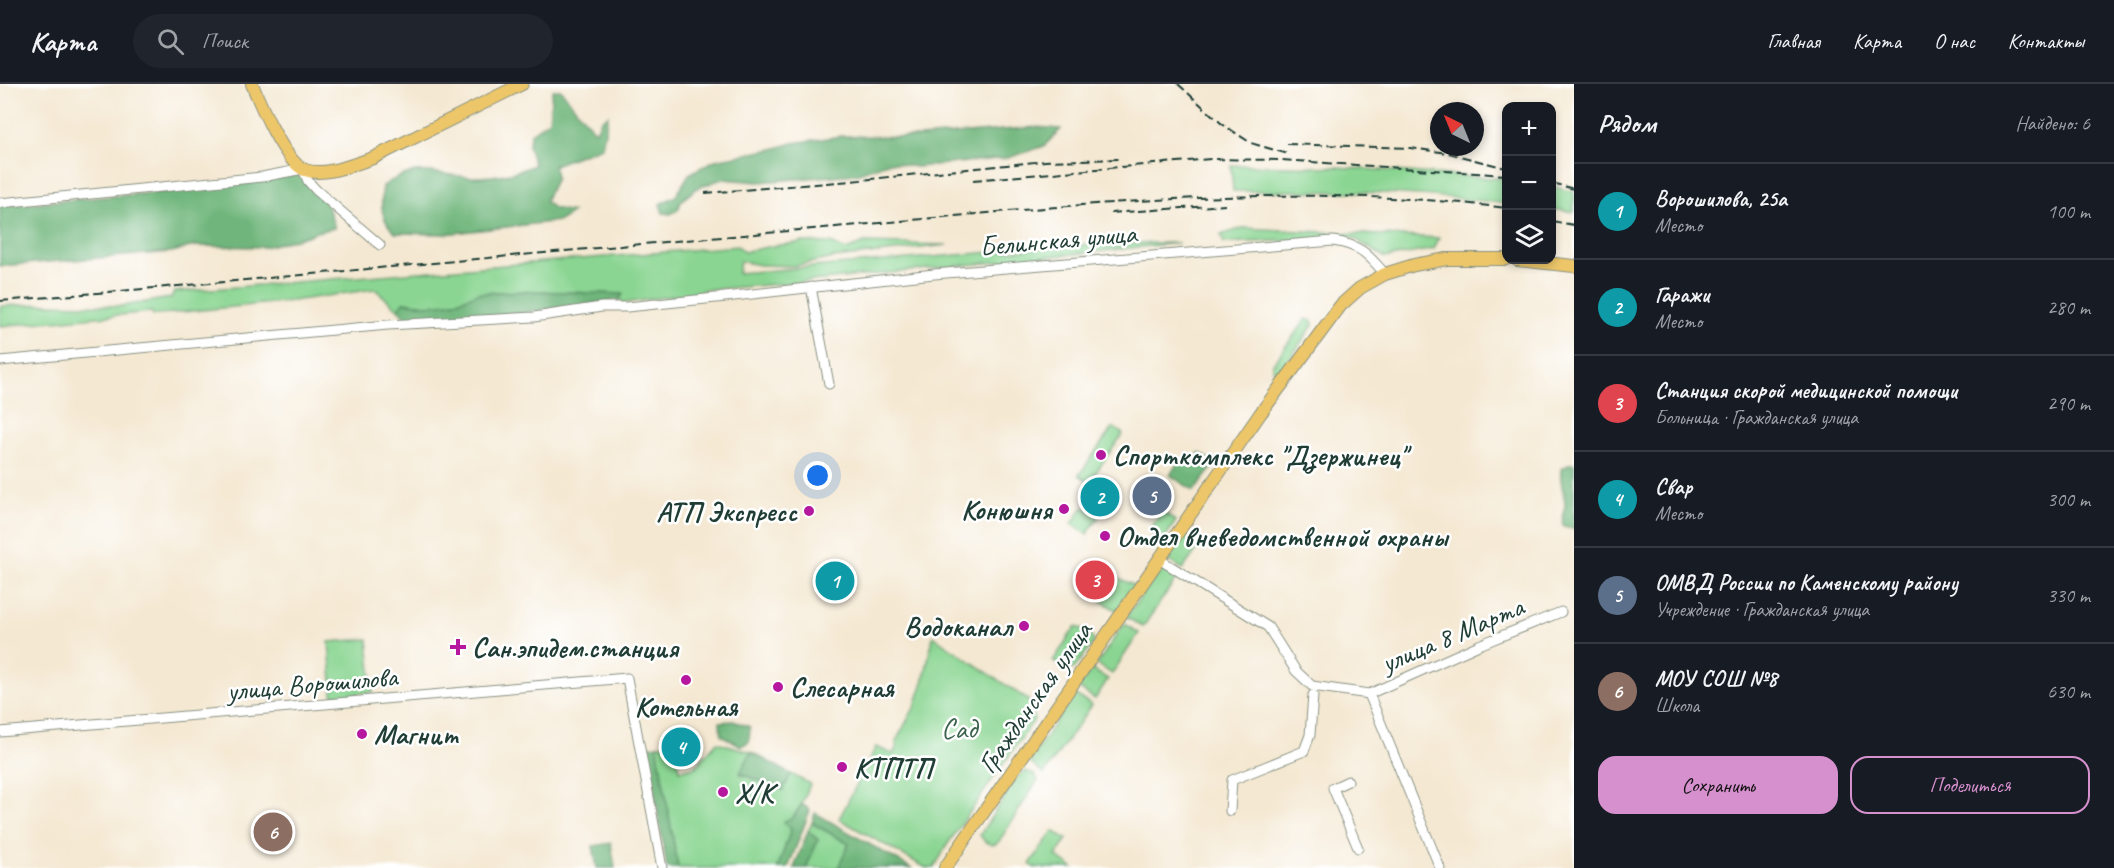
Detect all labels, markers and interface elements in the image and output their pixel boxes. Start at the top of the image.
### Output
search box [133,14,553,68]
text: Карта [30,24,97,59]
icon: search [154,25,187,58]
text: Поиск [202,27,248,55]
text: Главная [1767,28,1820,54]
text: Карта [1853,28,1901,54]
text: О нас [1934,28,1975,54]
text: Контакты [2008,28,2084,54]
north arrow [1430,102,1484,156]
map controls [1502,102,1556,264]
button: + [1502,102,1556,156]
text: Рядом [1598,107,1656,140]
text: Найдено: 6 [2015,111,2090,136]
button: − [1502,156,1556,210]
text: Ворошилова, 25а [1655,185,1787,213]
text: 1 [1613,199,1622,224]
text: 100 m [2047,199,2090,224]
button: layers [1502,210,1556,264]
text: Место [1655,213,1702,238]
street label: Белинская улица [978,215,1140,264]
text: Гаражи [1655,281,1710,309]
text: 2 [1613,295,1622,320]
text: 280 m [2047,295,2090,320]
text: Место [1655,309,1702,334]
text: Станция скорой медицинской помощи [1655,377,1957,405]
text: 3 [1613,391,1622,416]
text: 290 m [2047,391,2090,416]
text: Больница · Гражданская улица [1655,405,1858,430]
place label: Спорткомплекс "Дзержинец" [1113,438,1413,474]
marker: Спорткомплекс "Дзержинец" [1094,448,1108,462]
your location [803,461,832,490]
text: Свар [1655,473,1693,501]
pin: 2 [1080,474,1120,520]
pin: 5 [1132,474,1172,518]
text: 4 [1613,487,1622,512]
text: 300 m [2047,487,2090,512]
place label: Конюшня [961,492,1054,527]
place label: АТП Экспресс [656,494,798,529]
text: Место [1655,501,1702,526]
marker: Конюшня [1057,502,1071,516]
marker: АТП Экспресс [802,504,816,518]
place label: Отдел вневедомственной охраны [1117,519,1450,554]
marker: Отдел вневедомственной охраны [1098,529,1112,543]
pin: 1 [816,558,854,604]
pin: 3 [1076,558,1114,602]
text: ОМВД России по Каменскому району [1655,569,1958,597]
text: 5 [1613,583,1622,608]
text: 330 m [2047,583,2090,608]
street label: улица 8 Марта [1374,588,1530,681]
text: Учреждение · Гражданская улица [1655,597,1869,622]
place label: Водоканал [904,609,1014,644]
street label: Гражданская улица [969,613,1101,780]
marker: Водоканал [1017,619,1031,633]
place label: Сан.эпидем.станция [472,630,680,665]
marker: Сан.эпидем.станция [449,638,467,656]
street label: улица Ворошилова [223,658,400,709]
text: МОУ СОШ №8 [1655,665,1777,693]
place label: Слесарная [790,670,895,705]
marker: Котельная [679,673,693,687]
text: 6 [1613,679,1622,704]
text: 630 m [2047,679,2090,704]
marker: Слесарная [771,680,785,694]
place label: Котельная [635,689,739,724]
text: Школа [1655,693,1699,718]
park label: Сад [941,711,980,746]
place label: Магнит [374,717,460,752]
pin: 4 [662,724,700,770]
marker: Магнит [355,727,369,741]
place label: КТПТП [854,750,936,785]
button: Сохранить [1598,756,1838,814]
button: Поделиться [1850,756,2090,814]
marker: КТПТП [835,760,849,774]
place label: Х/К [735,775,779,810]
marker: Х/К [716,785,730,799]
pin: 6 [254,810,292,855]

